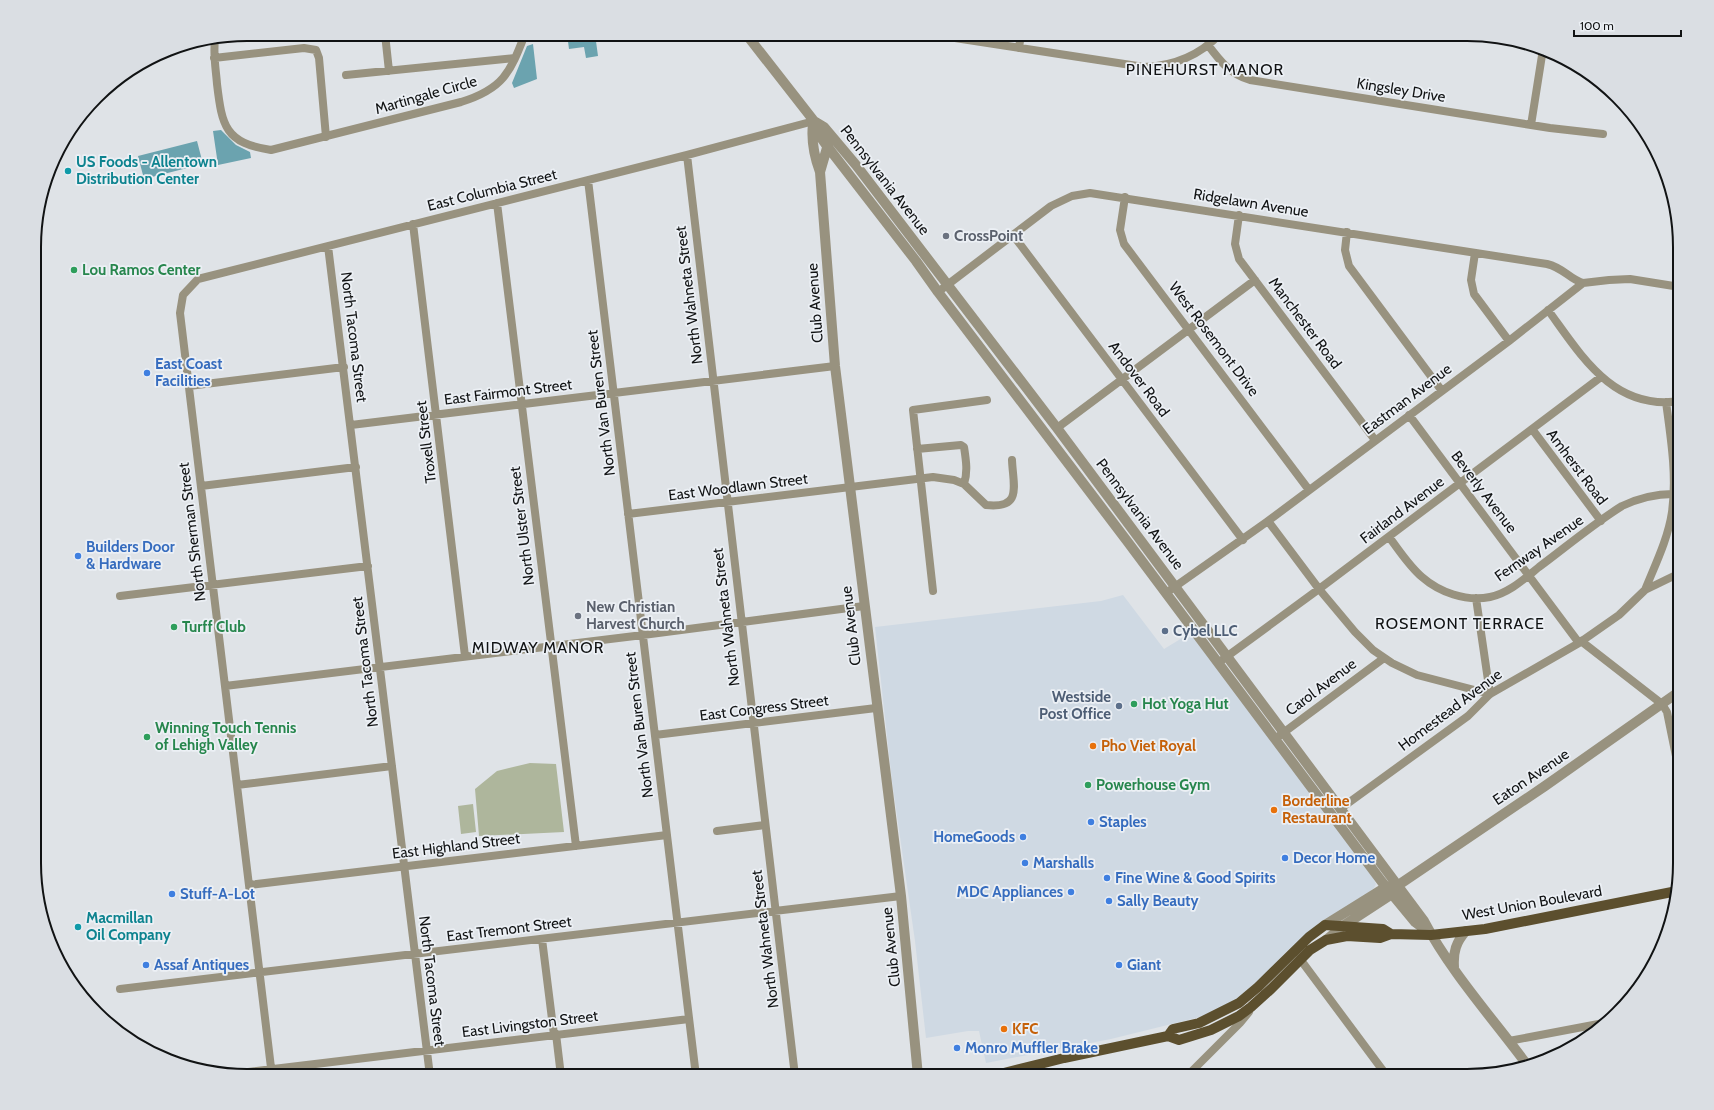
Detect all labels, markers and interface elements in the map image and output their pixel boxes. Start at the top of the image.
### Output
scale bar [1574,12,1681,38]
text: 100 m [1580,18,1614,33]
district label: PINEHURST MANOR [1126,60,1284,79]
street label: Martingale Circle [373,72,479,118]
street label: Kingsley Drive [1355,74,1447,106]
street label: Pennsylvania Avenue [837,122,934,239]
place label: US Foods - Allentown Distribution Center [76,153,217,188]
street label: East Columbia Street [425,165,559,215]
marker: US Foods - Allentown Distribution Center [63,166,73,176]
street label: Ridgelawn Avenue [1192,185,1310,221]
street label: North Wahneta Street [672,225,706,365]
place label: CrossPoint [954,227,1023,245]
marker: CrossPoint [941,231,951,241]
place label: Lou Ramos Center [82,261,200,279]
street label: Club Avenue [803,262,827,343]
marker: Lou Ramos Center [69,265,79,275]
street label: North Tacoma Street [337,271,371,403]
street label: Manchester Road [1265,274,1345,372]
street label: West Rosemont Drive [1165,278,1263,400]
street label: North Van Buren Street [583,329,619,477]
street label: Andover Road [1105,338,1173,420]
place label: East Coast Facilities [155,355,222,390]
street label: Eastman Avenue [1359,360,1455,438]
marker: East Coast Facilities [142,368,152,378]
street label: East Fairmont Street [443,375,573,409]
street label: Troxell Street [412,400,440,484]
street label: Amherst Road [1543,426,1611,508]
street label: Beverly Avenue [1447,447,1521,537]
street label: Pennsylvania Avenue [1092,455,1188,573]
street label: North Sherman Street [175,462,209,602]
street label: North Ulster Street [506,466,538,586]
street label: East Woodlawn Street [667,470,809,504]
street label: Fairland Avenue [1356,472,1448,547]
street label: Fernway Avenue [1491,511,1587,585]
place label: Builders Door & Hardware [86,538,175,573]
street label: North Wahneta Street [709,547,743,687]
marker: Builders Door & Hardware [73,551,83,561]
street label: Club Avenue [837,585,865,667]
street label: North Tacoma Street [348,596,382,728]
place label: New Christian Harvest Church [586,598,685,633]
marker: New Christian Harvest Church [573,611,583,621]
district label: ROSEMONT TERRACE [1375,614,1545,633]
place label: Turff Club [182,618,246,636]
marker: Turff Club [169,622,179,632]
place label: Cybel LLC [1173,622,1238,640]
marker: Cybel LLC [1160,626,1170,636]
district label: MIDWAY MANOR [472,638,604,657]
street label: North Van Buren Street [621,651,657,799]
street label: Carol Avenue [1282,654,1360,719]
street label: Homestead Avenue [1395,665,1506,755]
place label: Westside Post Office [1039,688,1111,723]
street label: East Congress Street [698,691,830,725]
place label: Hot Yoga Hut [1142,695,1229,713]
marker: Hot Yoga Hut [1129,699,1139,709]
marker: Westside Post Office [1114,701,1124,711]
place label: Winning Touch Tennis of Lehigh Valley [155,719,296,754]
marker: Winning Touch Tennis of Lehigh Valley [142,732,152,742]
place label: Pho Viet Royal [1101,737,1196,755]
marker: Pho Viet Royal [1088,741,1098,751]
street label: Eaton Avenue [1490,745,1573,809]
place label: Powerhouse Gym [1096,776,1210,794]
marker: Powerhouse Gym [1083,780,1093,790]
place label: Borderline Restaurant [1282,792,1352,827]
marker: Borderline Restaurant [1269,805,1279,815]
place label: Staples [1099,813,1147,831]
marker: Staples [1086,817,1096,827]
place label: HomeGoods [933,828,1015,846]
street label: East Highland Street [391,829,521,863]
marker: HomeGoods [1018,832,1028,842]
place label: Decor Home [1293,849,1375,867]
marker: Decor Home [1280,853,1290,863]
place label: Marshalls [1033,854,1094,872]
marker: Marshalls [1020,858,1030,868]
street label: North Wahneta Street [748,869,782,1009]
place label: Fine Wine & Good Spirits [1115,869,1276,887]
marker: Fine Wine & Good Spirits [1102,873,1112,883]
street label: West Union Boulevard [1461,882,1603,924]
place label: MDC Appliances [957,883,1063,901]
place label: Stuff-A-Lot [180,885,255,903]
marker: MDC Appliances [1066,887,1076,897]
marker: Stuff-A-Lot [167,889,177,899]
place label: Sally Beauty [1117,892,1199,910]
marker: Sally Beauty [1104,896,1114,906]
street label: Club Avenue [878,906,904,988]
place label: Macmillan Oil Company [86,909,172,944]
street label: East Tremont Street [446,912,572,946]
street label: North Tacoma Street [415,915,449,1047]
marker: Macmillan Oil Company [73,922,83,932]
place label: Assaf Antiques [154,956,249,974]
place label: Giant [1127,956,1161,974]
marker: Assaf Antiques [141,960,151,970]
marker: Giant [1114,960,1124,970]
street label: East Livingston Street [461,1007,599,1041]
place label: KFC [1012,1020,1038,1038]
marker: KFC [999,1024,1009,1034]
place label: Monro Muffler Brake [965,1039,1098,1057]
marker: Monro Muffler Brake [952,1043,962,1053]

